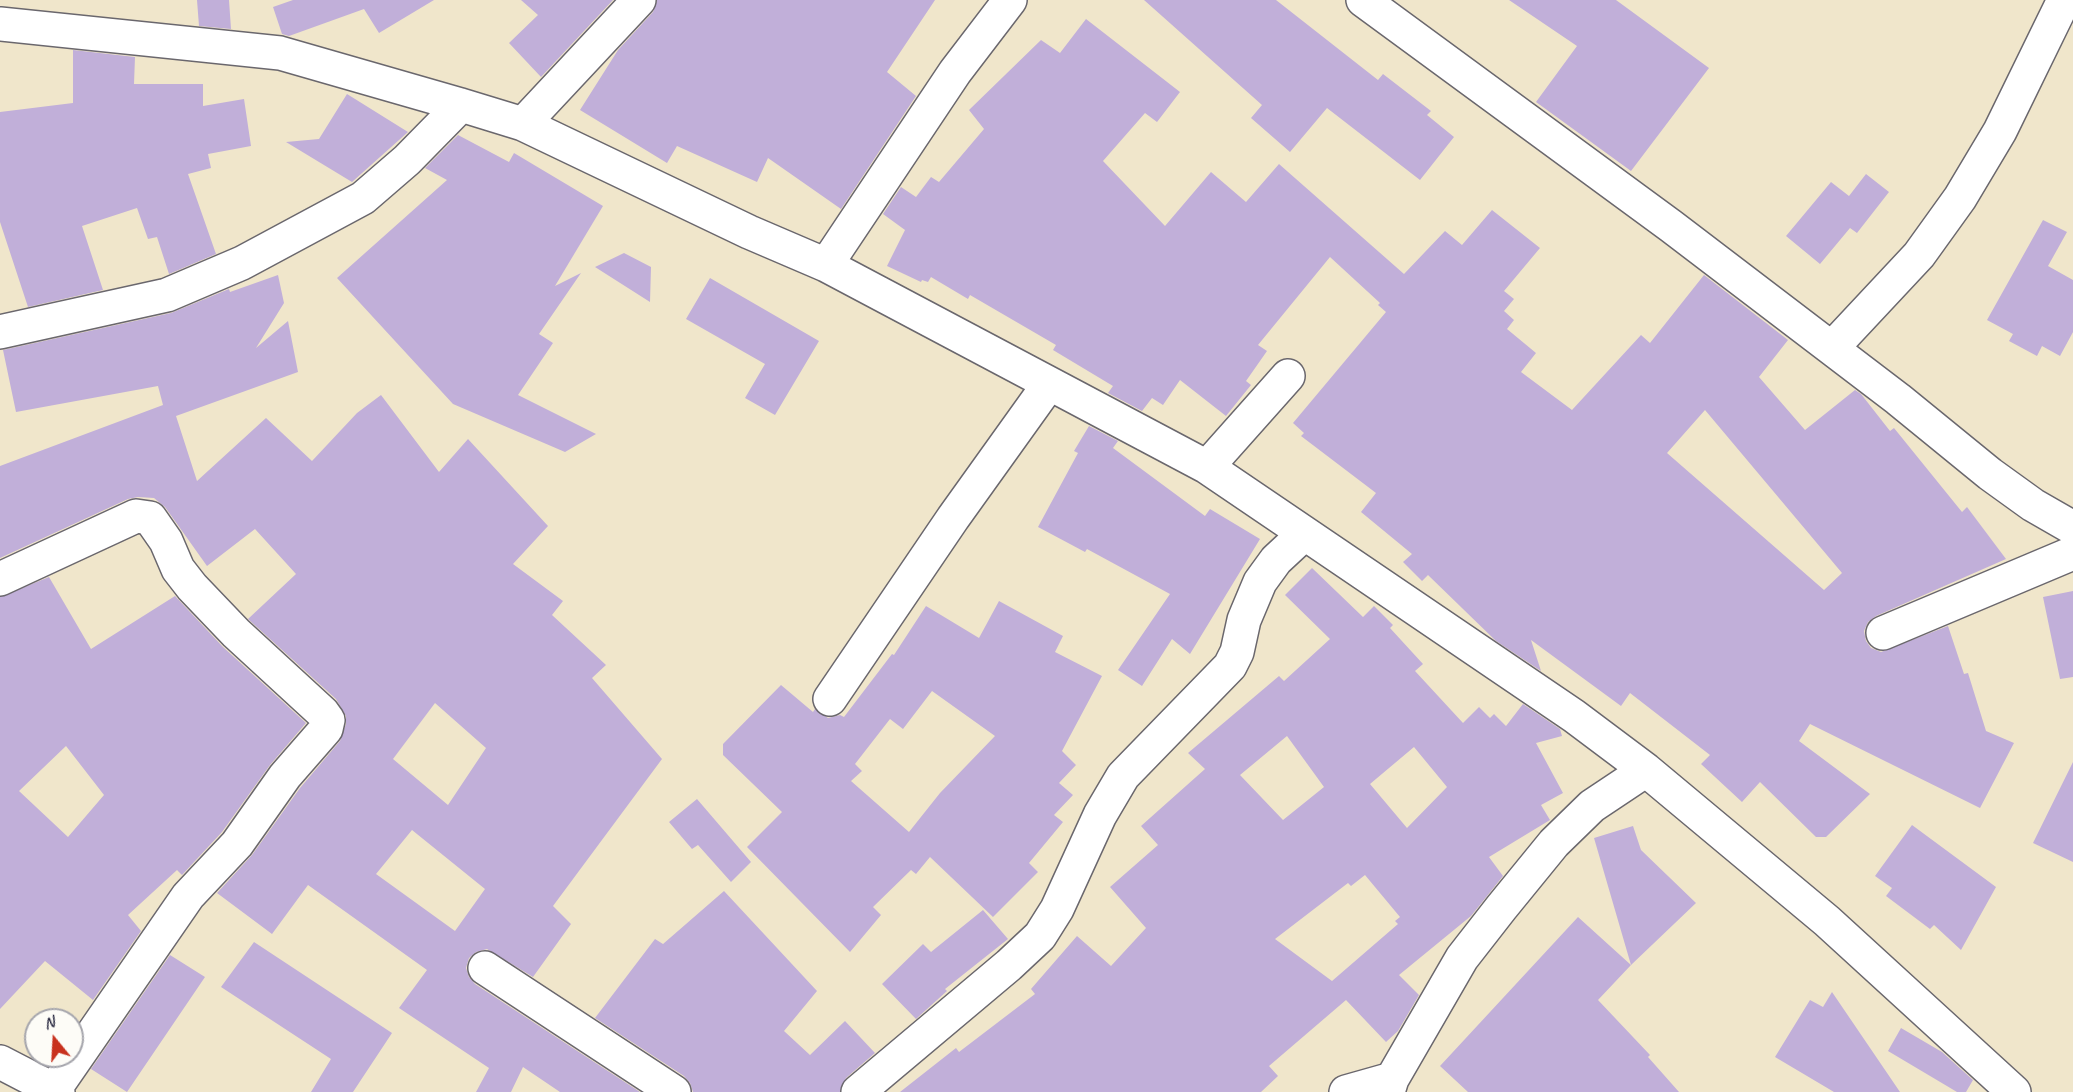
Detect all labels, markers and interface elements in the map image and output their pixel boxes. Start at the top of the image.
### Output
north arrow [24,1008,84,1068]
text: N [41,1012,57,1034]

